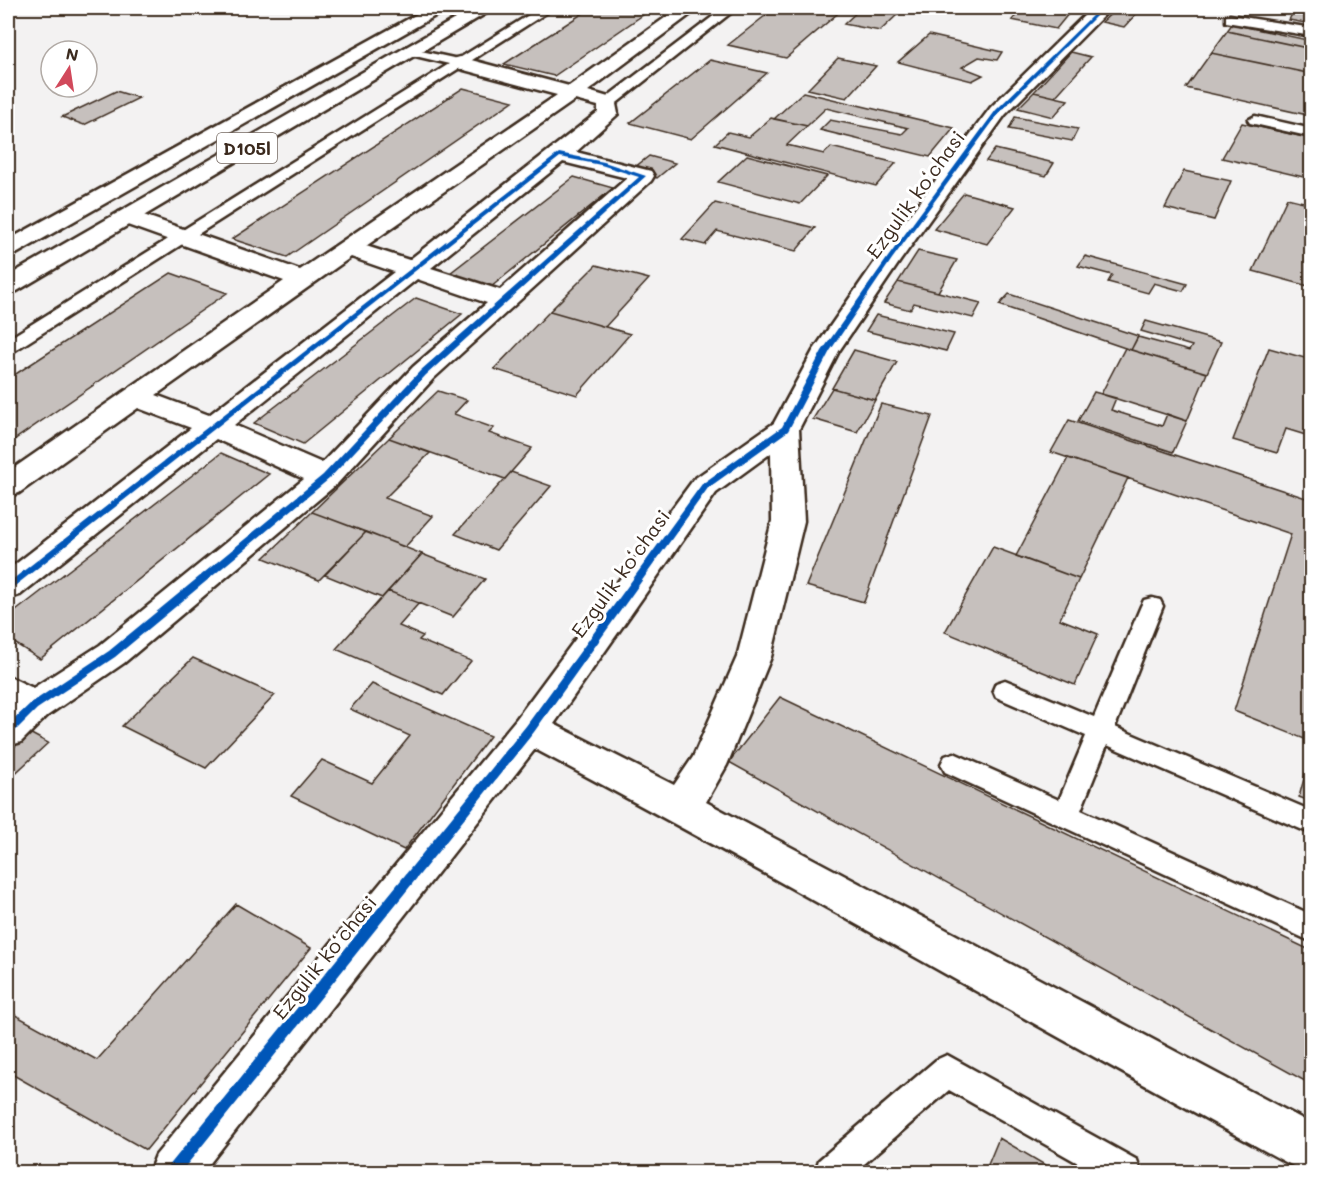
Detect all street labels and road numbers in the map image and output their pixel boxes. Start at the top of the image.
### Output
street label: Ezgulik koʻchasi [860,125,970,263]
road number: D105l [217,133,277,163]
street label: Ezgulik koʻchasi [565,504,675,642]
street label: Ezgulik koʻchasi [266,890,382,1024]

